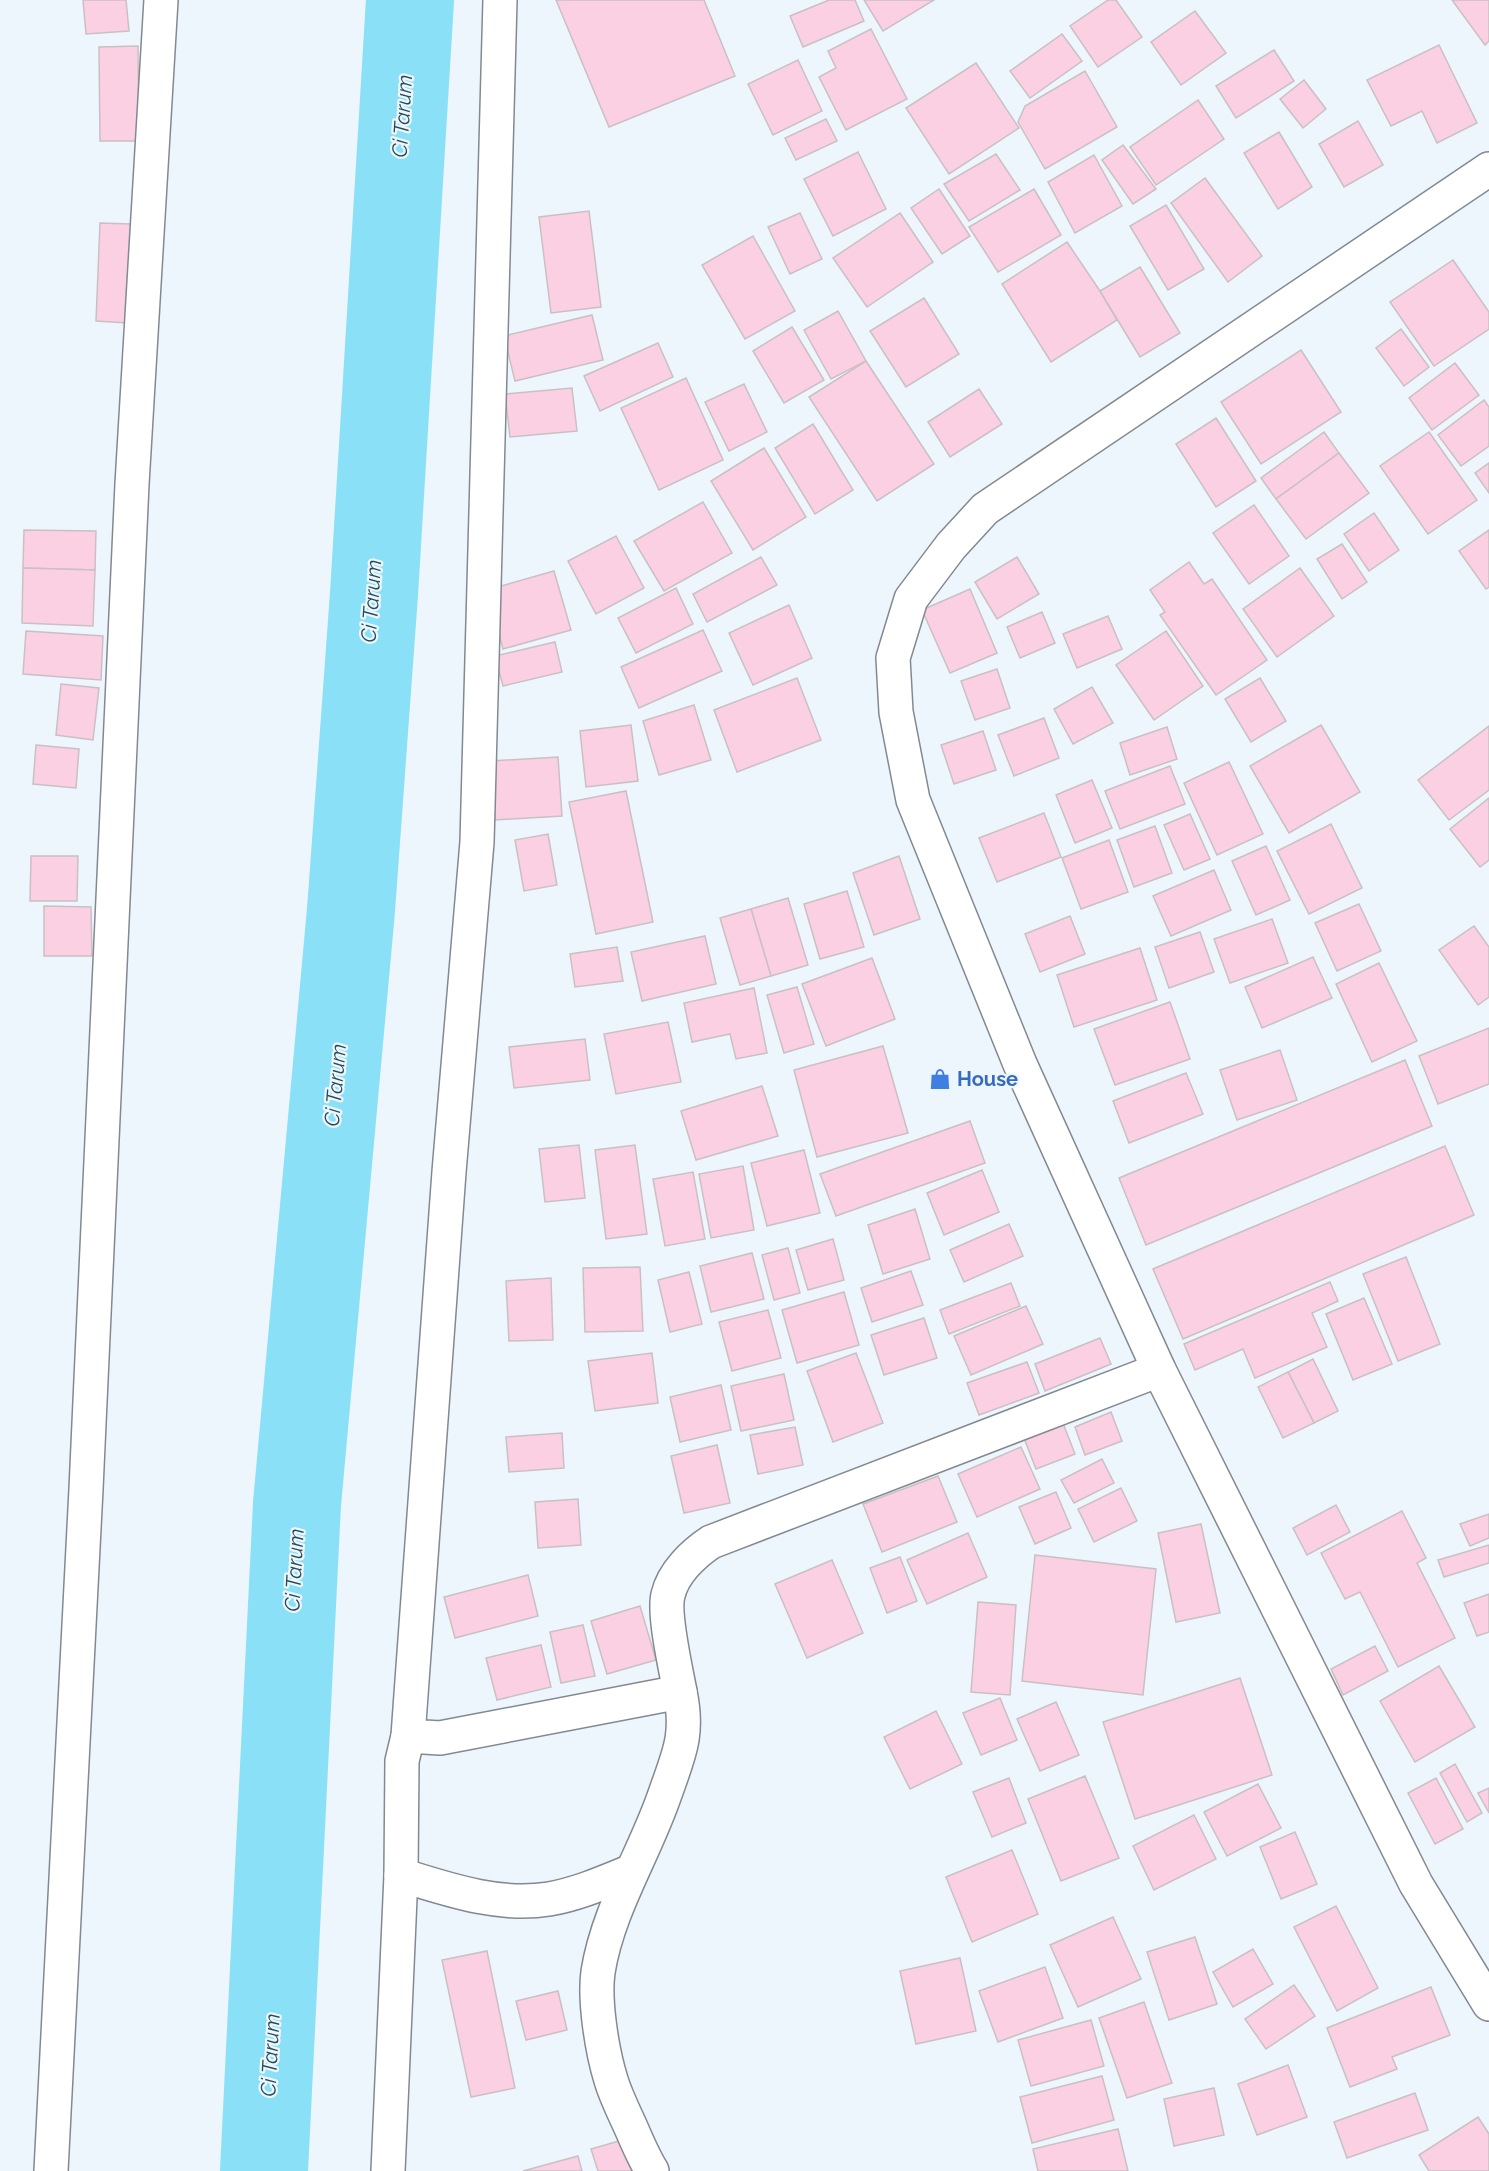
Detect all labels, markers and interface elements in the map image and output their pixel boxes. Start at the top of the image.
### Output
water label: Ci Tarum [387,74,417,158]
water label: Ci Tarum [356,559,386,643]
water label: Ci Tarum [319,1043,351,1127]
shop icon: House [928,1067,952,1091]
place label: House [957,1067,1018,1091]
water label: Ci Tarum [279,1528,309,1612]
water label: Ci Tarum [255,2013,285,2097]

